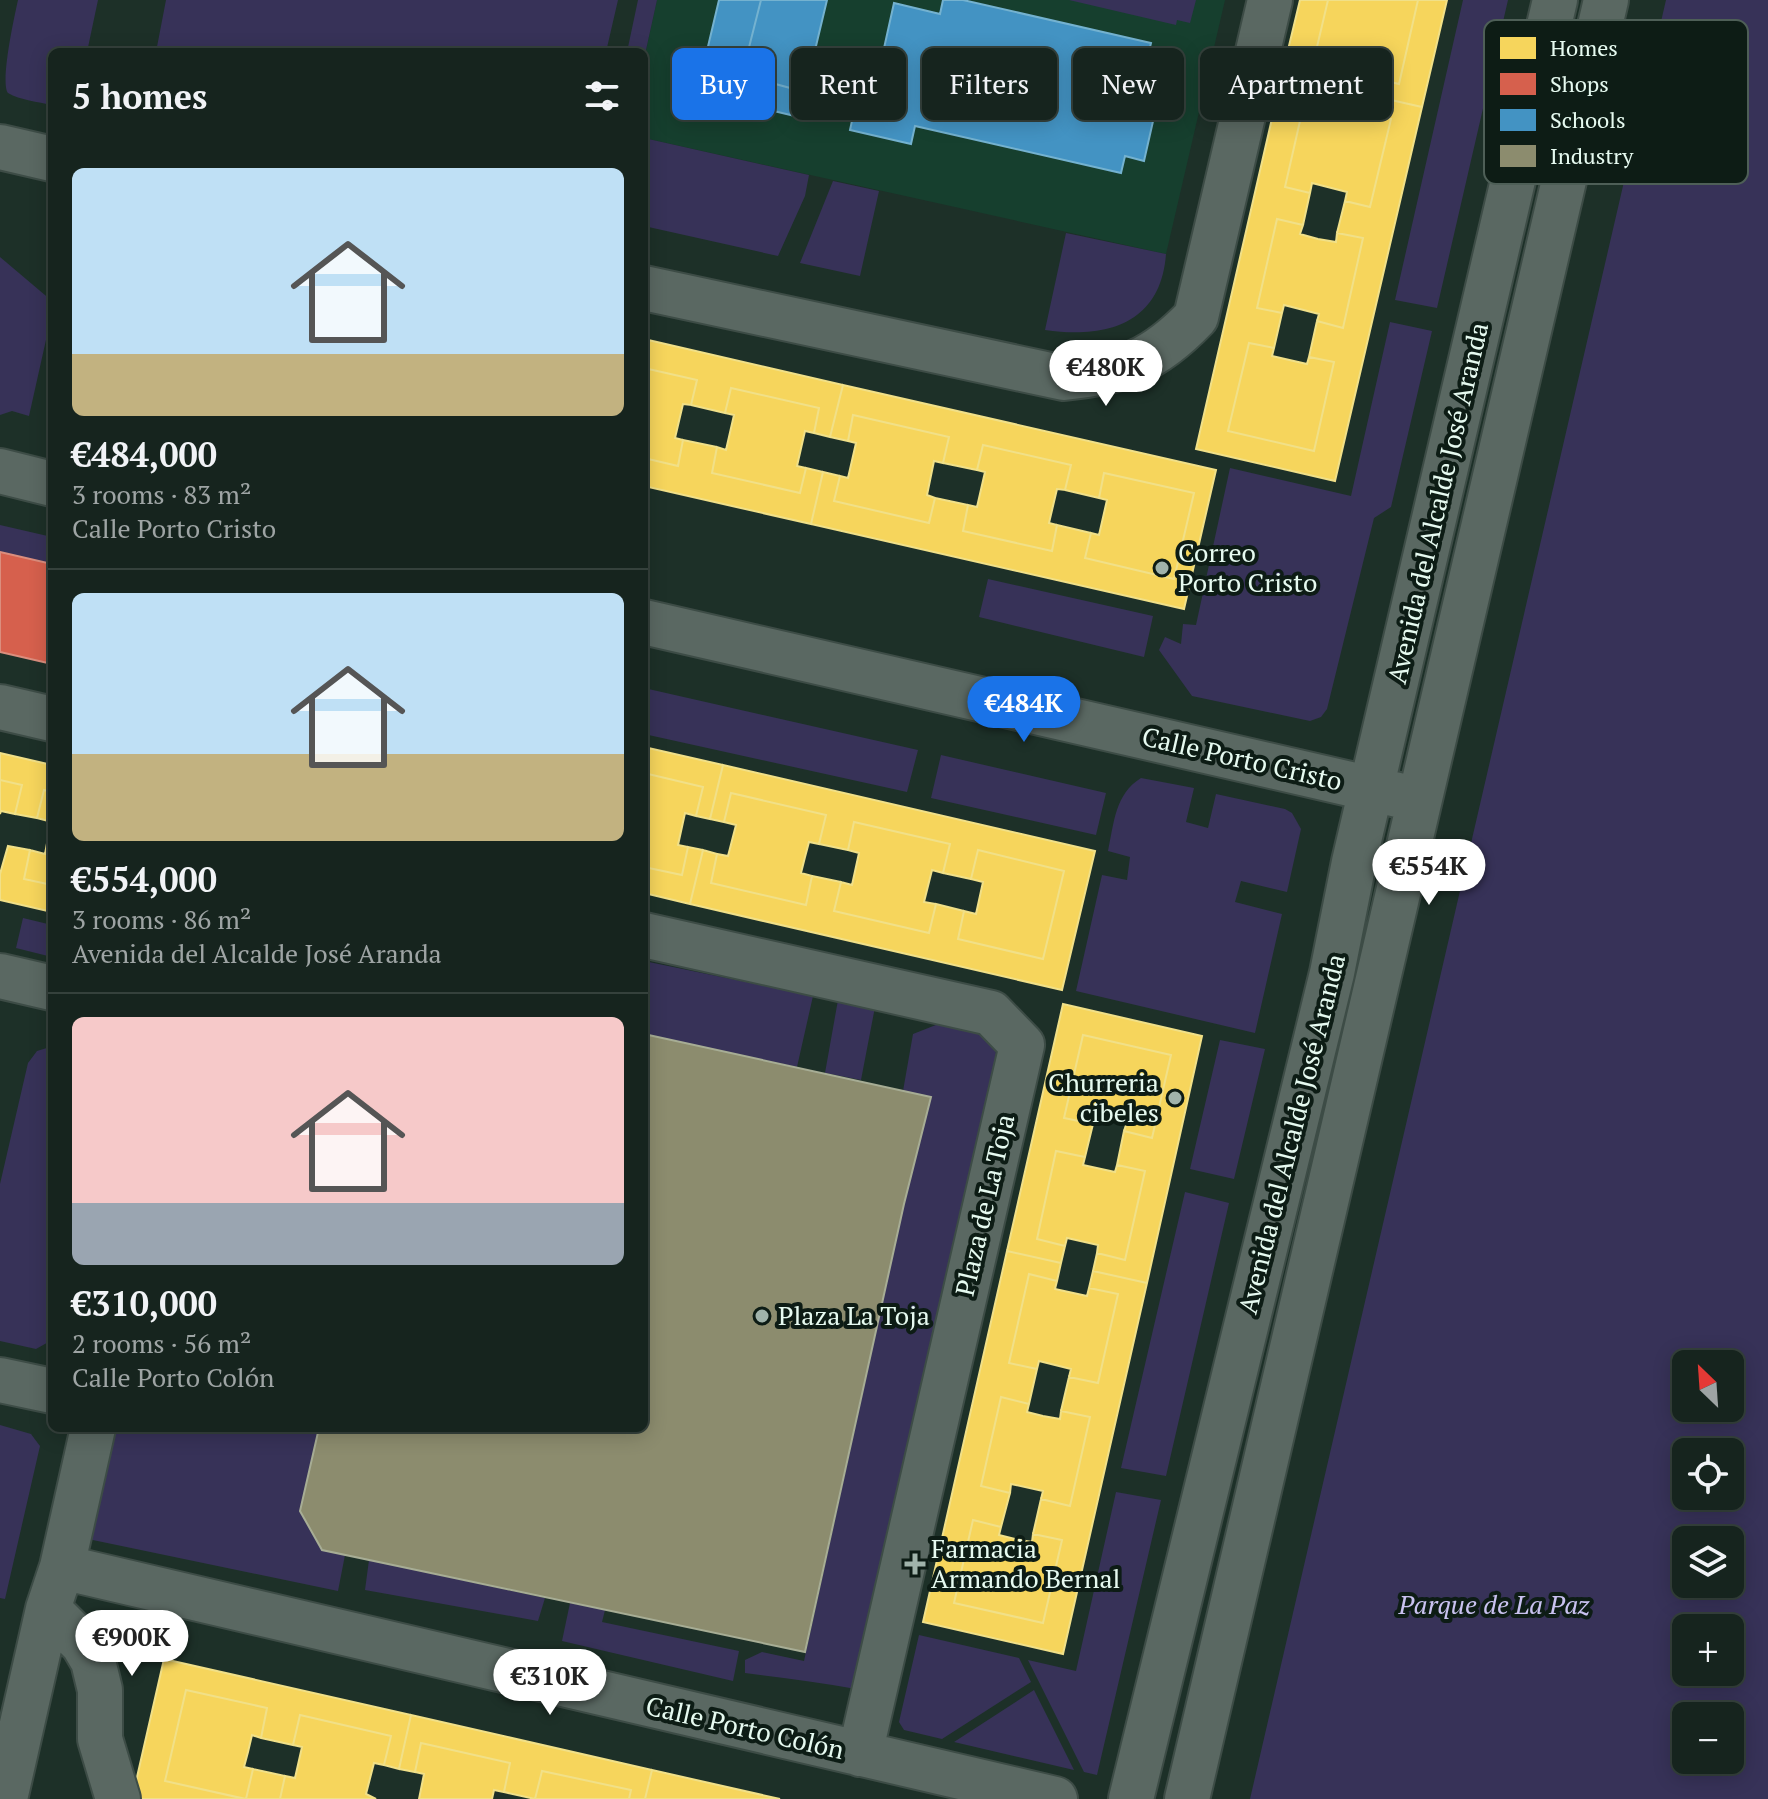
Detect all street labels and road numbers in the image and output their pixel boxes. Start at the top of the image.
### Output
street label: Avenida del Alcalde José Aranda [1379,319,1495,687]
street label: Calle Porto Cristo [1139,718,1346,798]
street label: Avenida del Alcalde José Aranda [1230,950,1352,1317]
street label: Plaza de La Toja [947,1111,1021,1299]
street label: Calle Porto Colón [643,1688,848,1766]

